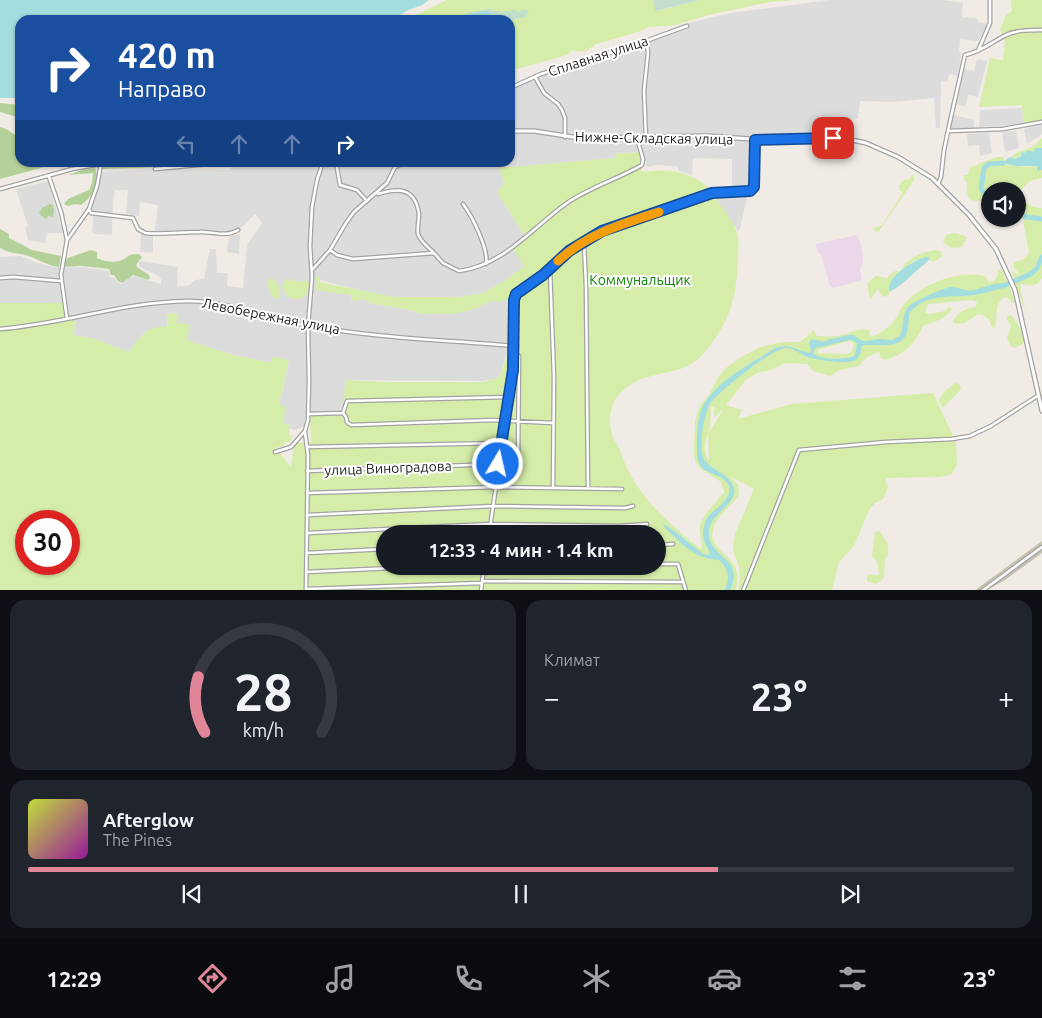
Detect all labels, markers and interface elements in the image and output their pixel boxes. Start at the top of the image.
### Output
street label: Сплавная улица [546,32,650,80]
icon: right [35,35,100,100]
text: 420 m [118,35,216,75]
text: Направо [118,76,206,101]
pin [812,117,854,159]
icon: arrive [819,124,847,152]
street label: Нижне-Складская улица [575,129,733,147]
icon: left [172,130,200,158]
icon: ahead [225,130,253,158]
icon: ahead [278,130,306,158]
icon: right [331,130,359,158]
map controls [981,182,1026,227]
button: sound [981,182,1026,227]
park label: Коммунальщик [589,272,691,288]
street label: Левобережная улица [201,295,341,337]
position arrow [471,437,523,489]
street label: улица Виноградова [324,458,452,478]
speed limit sign: 30 [15,510,80,575]
text: 12:33 · 4 мин · 1.4 km [429,539,613,561]
text: Климат [544,651,600,669]
text: 28 [234,663,292,721]
text: 23° [751,676,807,718]
text: − [544,682,560,713]
text: + [998,682,1014,713]
text: km/h [242,720,284,740]
text: Afterglow [103,809,194,831]
text: The Pines [103,831,172,849]
icon: previous [178,880,206,908]
icon: pause [507,880,535,908]
icon: next [836,880,864,908]
icon: directions [195,961,230,996]
icon: music [323,961,358,996]
icon: phone [451,961,486,996]
icon: climate [579,961,614,996]
icon: car [707,961,742,996]
icon: filters [835,961,870,996]
text: 12:29 [47,966,102,991]
text: 23° [963,966,995,991]

